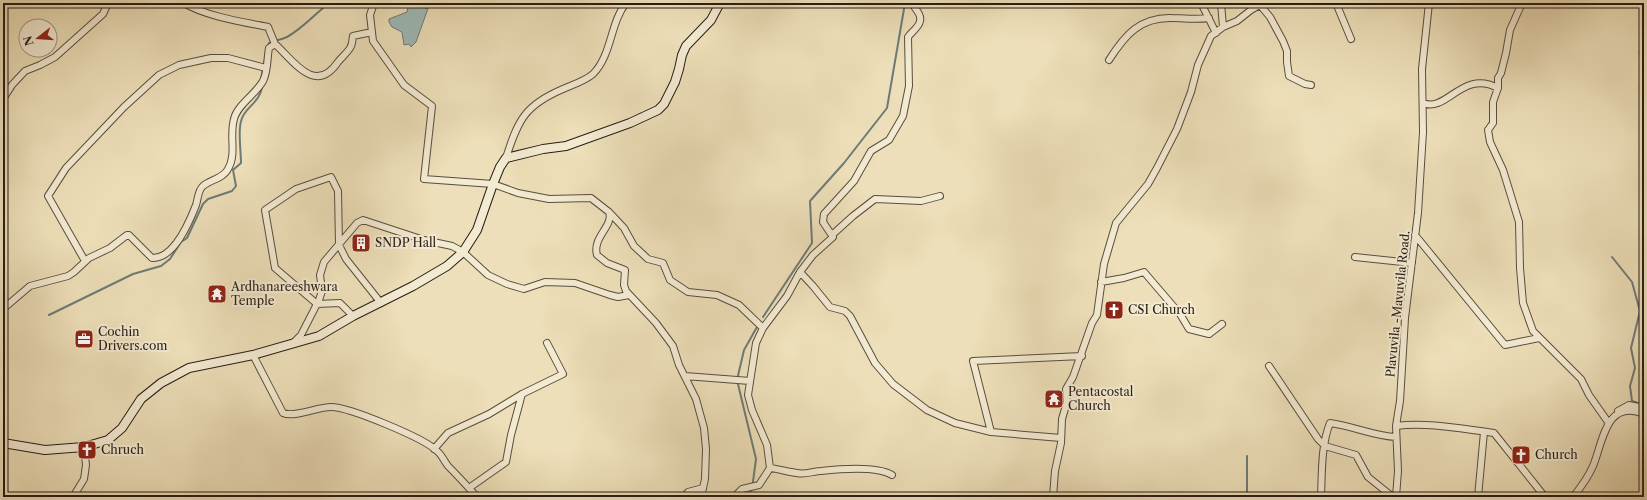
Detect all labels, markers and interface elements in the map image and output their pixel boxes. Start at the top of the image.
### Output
north arrow [18,18,58,58]
text: N [20,34,37,48]
street label: Plavuvila -Mavuvila Road. [1382,230,1413,378]
building icon: SNDP Hall [350,232,372,254]
place label: SNDP Hall [375,235,437,250]
place label: Ardhanareeshwara Temple [230,279,338,308]
temple icon: Ardhanareeshwara Temple [206,283,228,305]
church icon: CSI Church [1103,299,1125,321]
place label: CSI Church [1128,302,1196,317]
place label: Cochin Drivers.com [98,324,167,353]
office icon: Cochin Drivers.com [73,328,95,350]
place label: Pentacostal Church [1068,384,1134,413]
temple icon: Pentacostal Church [1043,388,1065,410]
church icon: Chruch [76,439,98,461]
place label: Chruch [101,442,145,457]
church icon: Church [1510,444,1532,466]
place label: Church [1535,447,1578,462]

